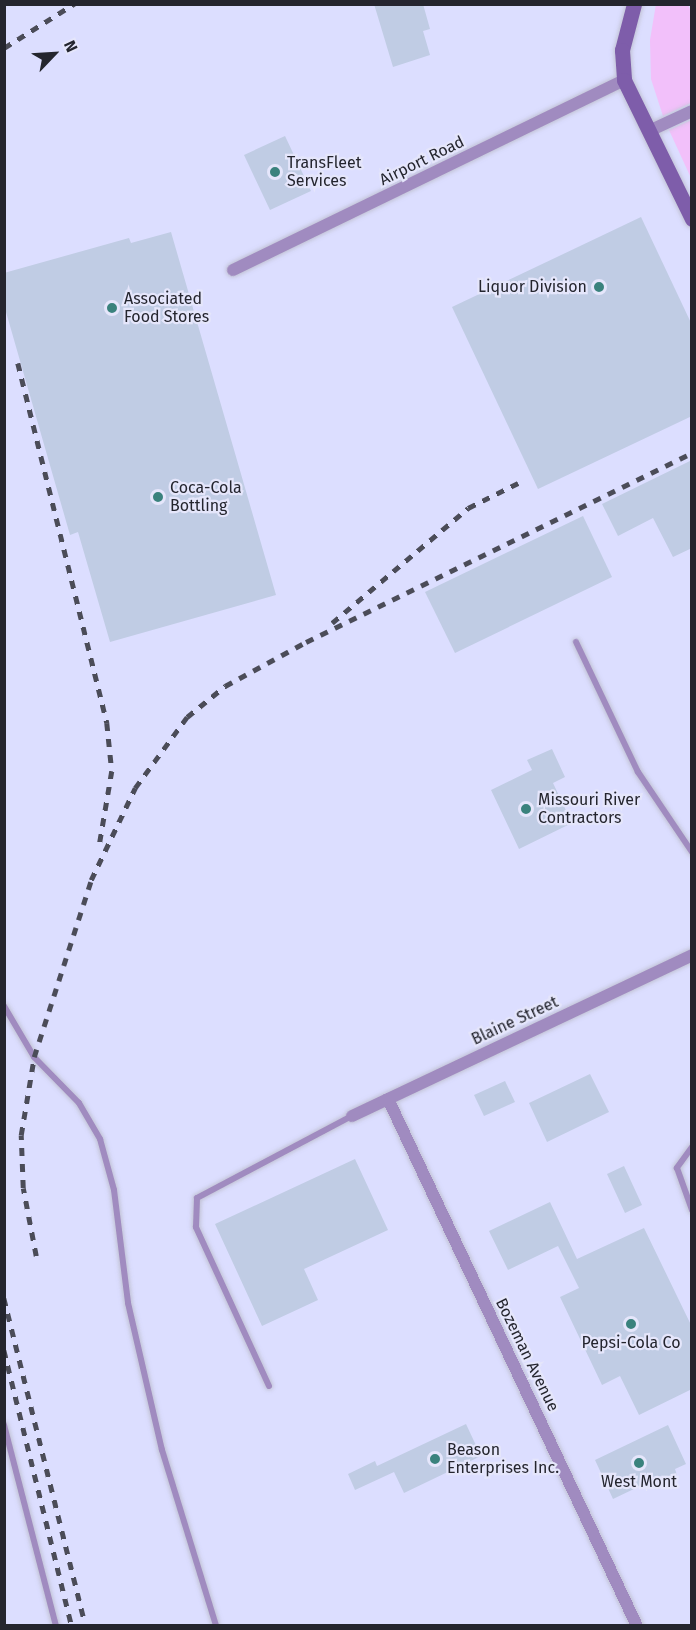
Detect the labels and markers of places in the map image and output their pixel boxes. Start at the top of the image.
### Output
place label: TransFleet Services [287,153,361,191]
marker: TransFleet Services [268,165,282,179]
place label: Liquor Division [478,277,587,297]
marker: Liquor Division [592,280,606,294]
place label: Associated Food Stores [124,289,209,327]
marker: Associated Food Stores [105,301,119,315]
place label: Coca-Cola Bottling [170,478,242,516]
marker: Coca-Cola Bottling [151,490,165,504]
place label: Missouri River Contractors [538,790,640,828]
marker: Missouri River Contractors [519,802,533,816]
marker: Pepsi-Cola Co [624,1317,638,1331]
place label: Pepsi-Cola Co [582,1333,680,1353]
place label: Beason Enterprises Inc. [447,1440,559,1478]
marker: Beason Enterprises Inc. [428,1452,442,1466]
marker: West Mont [632,1456,646,1470]
place label: West Mont [601,1472,677,1492]

